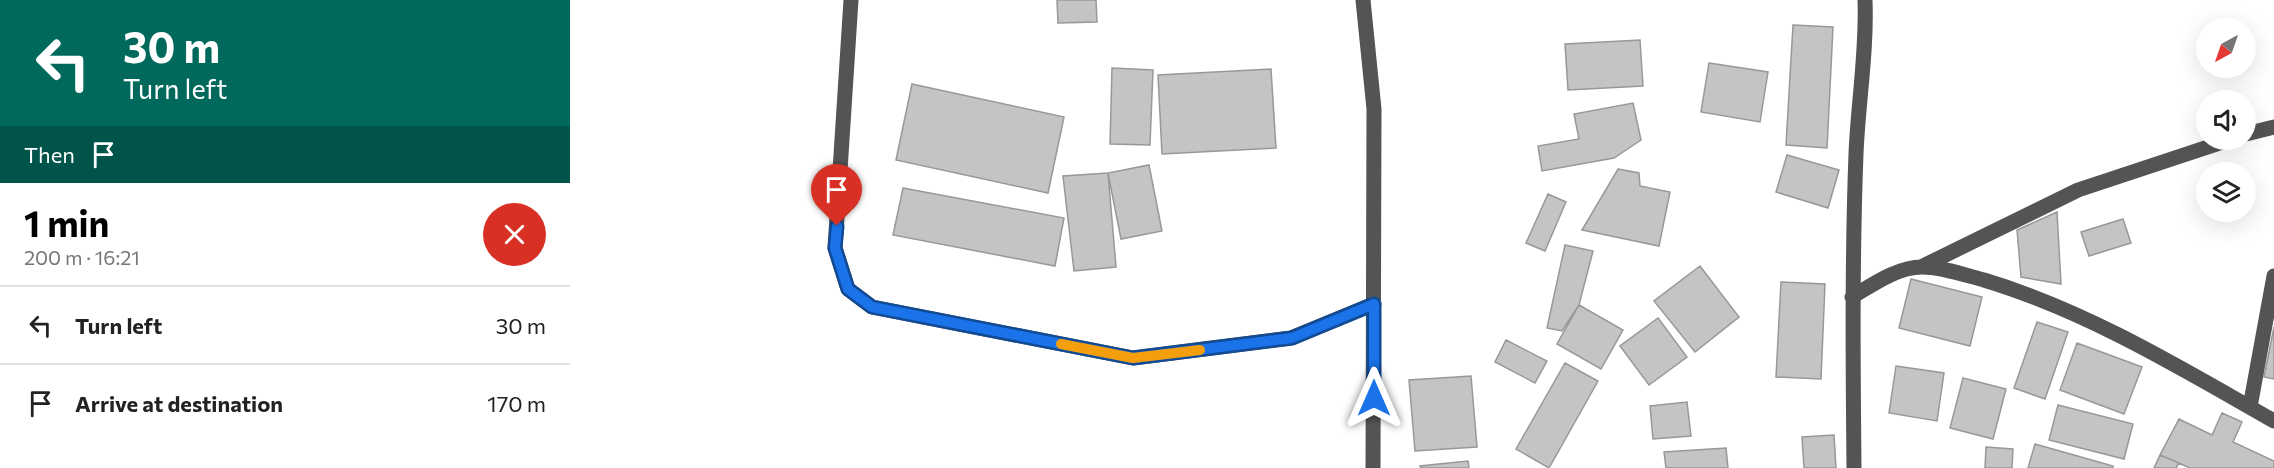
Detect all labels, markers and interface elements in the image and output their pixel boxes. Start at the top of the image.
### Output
north arrow [2196,18,2256,78]
map controls [2196,18,2256,222]
text: 30 m [123,20,220,72]
icon: left [24,24,102,102]
text: Turn left [123,72,227,105]
button: sound [2196,90,2256,150]
icon: arrive [87,138,120,171]
text: Then [24,141,75,168]
button: layers [2196,162,2256,222]
pin [811,164,862,226]
icon: arrive [820,173,853,206]
text: 1 min [24,200,109,244]
button: close [483,203,546,266]
text: 200 m · 16:21 [24,245,140,269]
icon: left [24,309,57,342]
text: Turn left [75,312,162,339]
text: 30 m [496,312,546,339]
position arrow [1342,366,1406,430]
icon: arrive [24,387,57,420]
text: Arrive at destination [75,390,283,417]
text: 170 m [487,390,546,417]

